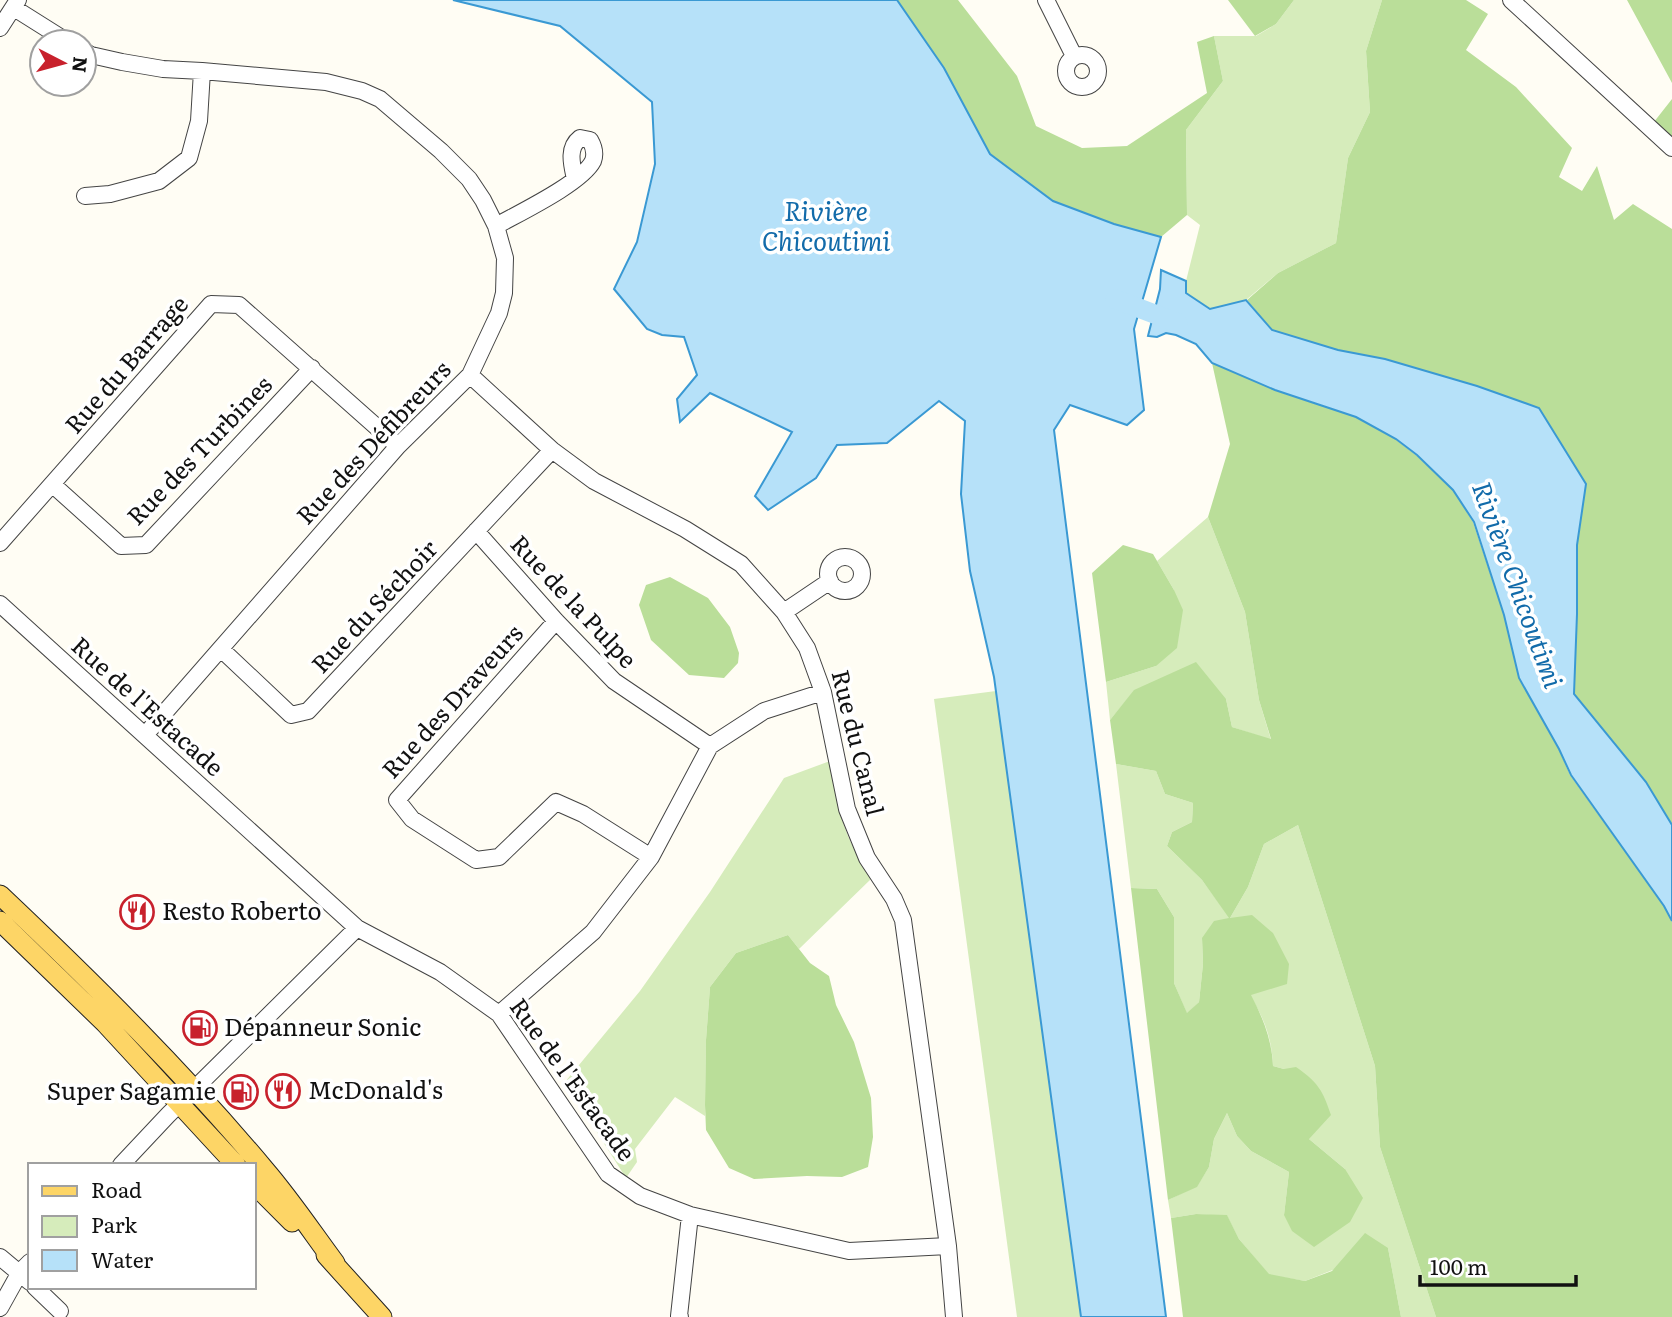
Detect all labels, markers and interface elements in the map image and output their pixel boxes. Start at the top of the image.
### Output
north arrow [28,28,98,98]
text: N [66,55,96,74]
water label: Rivière Chicoutimi [762,190,890,259]
street label: Rue du Barrage [55,287,195,440]
street label: Rue des Défibreurs [287,352,457,531]
street label: Rue des Turbines [118,367,279,532]
water label: Rivière Chicoutimi [1464,475,1575,693]
street label: Rue de la Pulpe [504,526,646,675]
street label: Rue du Séchoir [302,530,445,680]
street label: Rue des Draveurs [373,616,530,785]
street label: Rue de l'Estacade [65,627,232,783]
street label: Rue du Canal [824,666,894,819]
place label: Resto Roberto [162,892,322,927]
restaurant icon: Resto Roberto [118,893,156,931]
street label: Rue de l'Estacade [503,990,645,1167]
place label: Dépanneur Sonic [224,1008,421,1043]
fuel station icon: Dépanneur Sonic [181,1009,219,1047]
place label: McDonald's [308,1071,443,1106]
place label: Super Sagamie [47,1072,216,1107]
restaurant icon: McDonald's [264,1072,302,1110]
fuel station icon: Super Sagamie [222,1073,260,1111]
legend [28,1163,256,1289]
text: Road [91,1173,142,1204]
text: Park [91,1208,137,1239]
text: Water [91,1243,153,1274]
scale bar [1420,1244,1576,1288]
text: 100 m [1430,1250,1487,1281]

